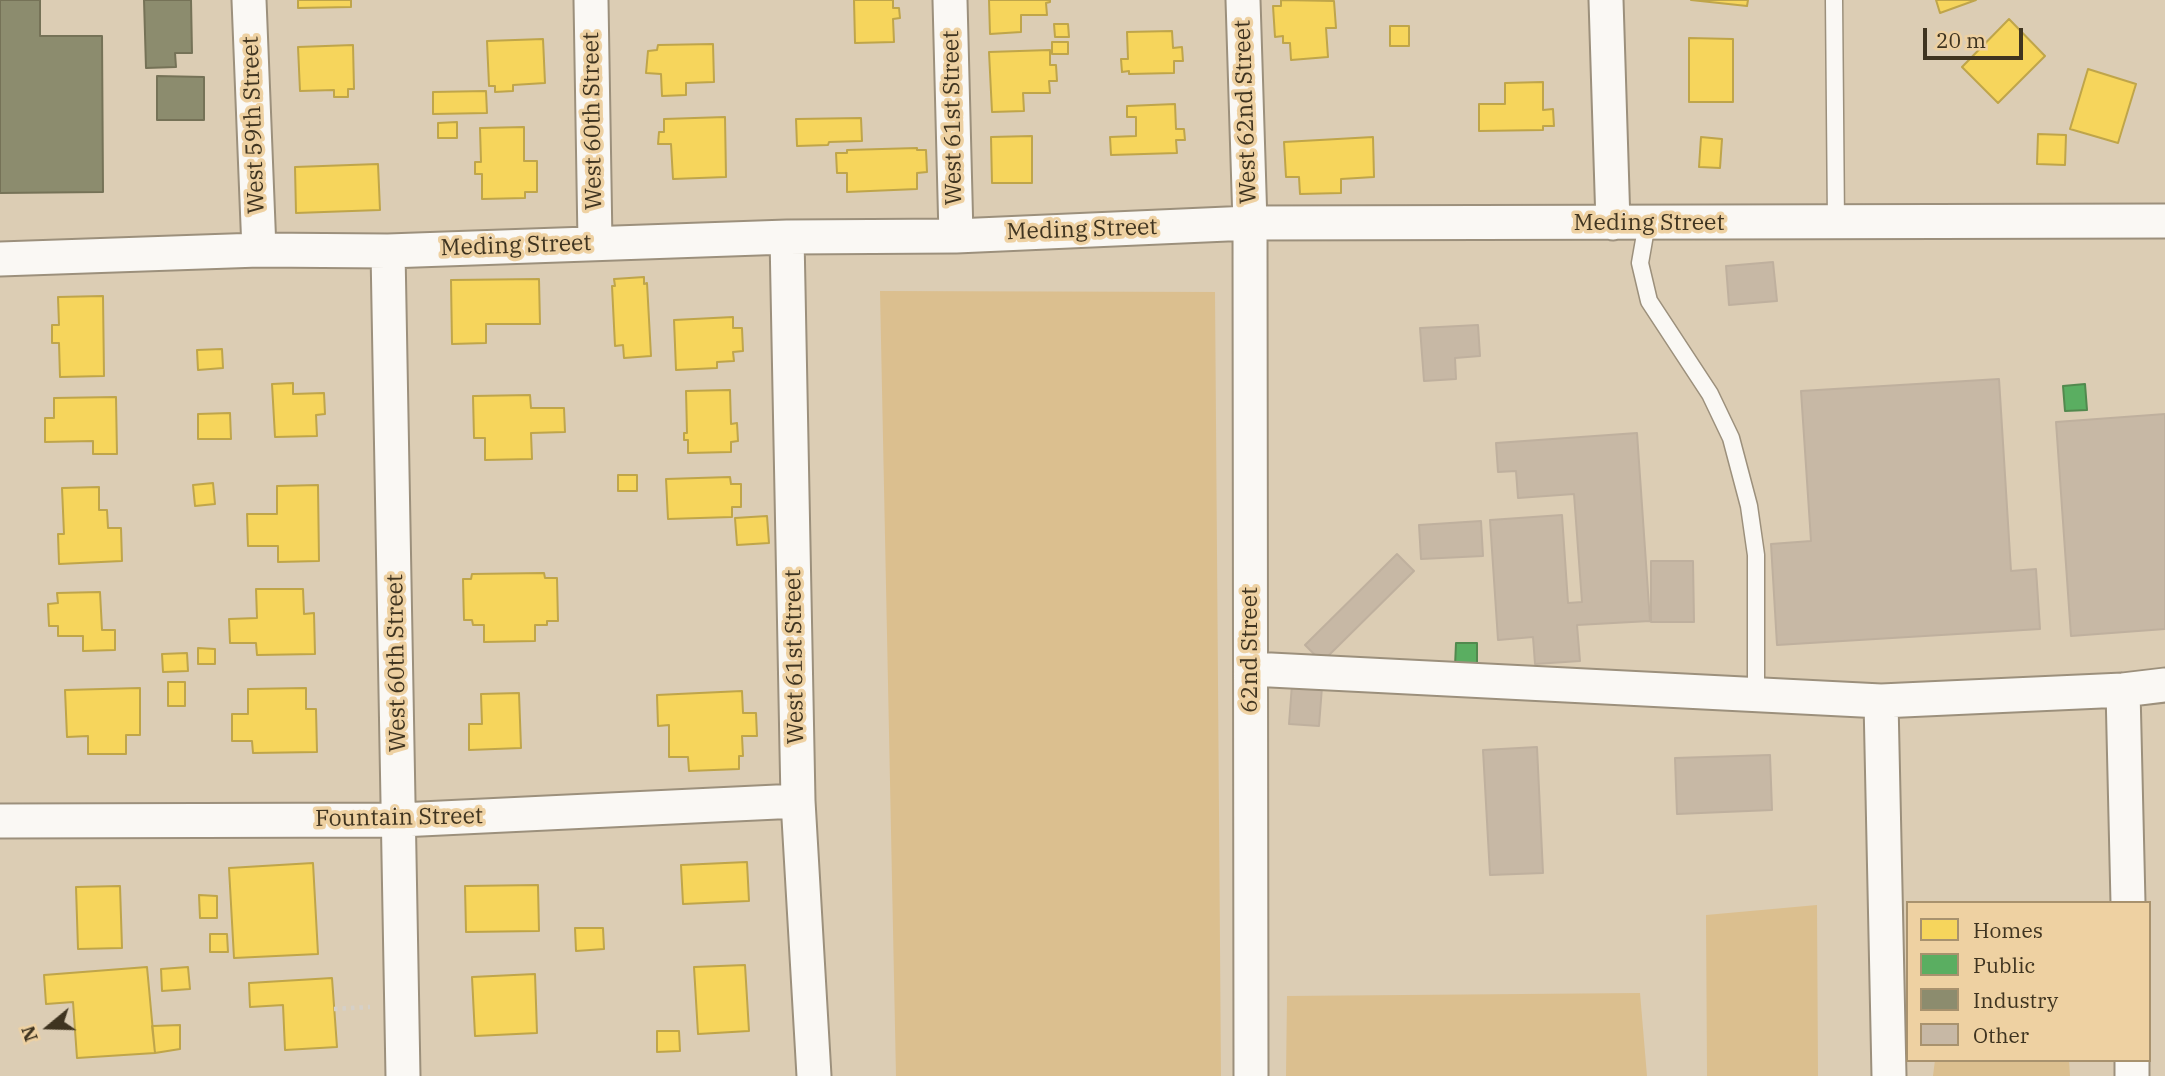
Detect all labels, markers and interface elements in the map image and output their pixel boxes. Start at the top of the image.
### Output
scale bar [1927,14,2027,58]
street label: West 62nd Street [1229,19,1263,205]
text: 20 m [1936,26,1986,54]
street label: West 61st Street [938,30,968,206]
street label: West 60th Street [578,32,608,210]
street label: West 59th Street [237,36,271,214]
street label: Meding Street [1574,209,1724,237]
street label: Meding Street [1006,214,1158,246]
street label: Meding Street [440,230,592,262]
street label: West 61st Street [780,569,810,745]
street label: West 60th Street [382,574,412,752]
street label: 62nd Street [1236,587,1264,713]
street label: Fountain Street [315,803,483,833]
legend [1906,901,2151,1062]
text: Homes [1973,916,2043,944]
text: Public [1973,951,2035,979]
text: Industry [1973,986,2058,1014]
north arrow [14,992,84,1062]
text: Other [1973,1021,2029,1049]
text: N [15,1023,43,1045]

